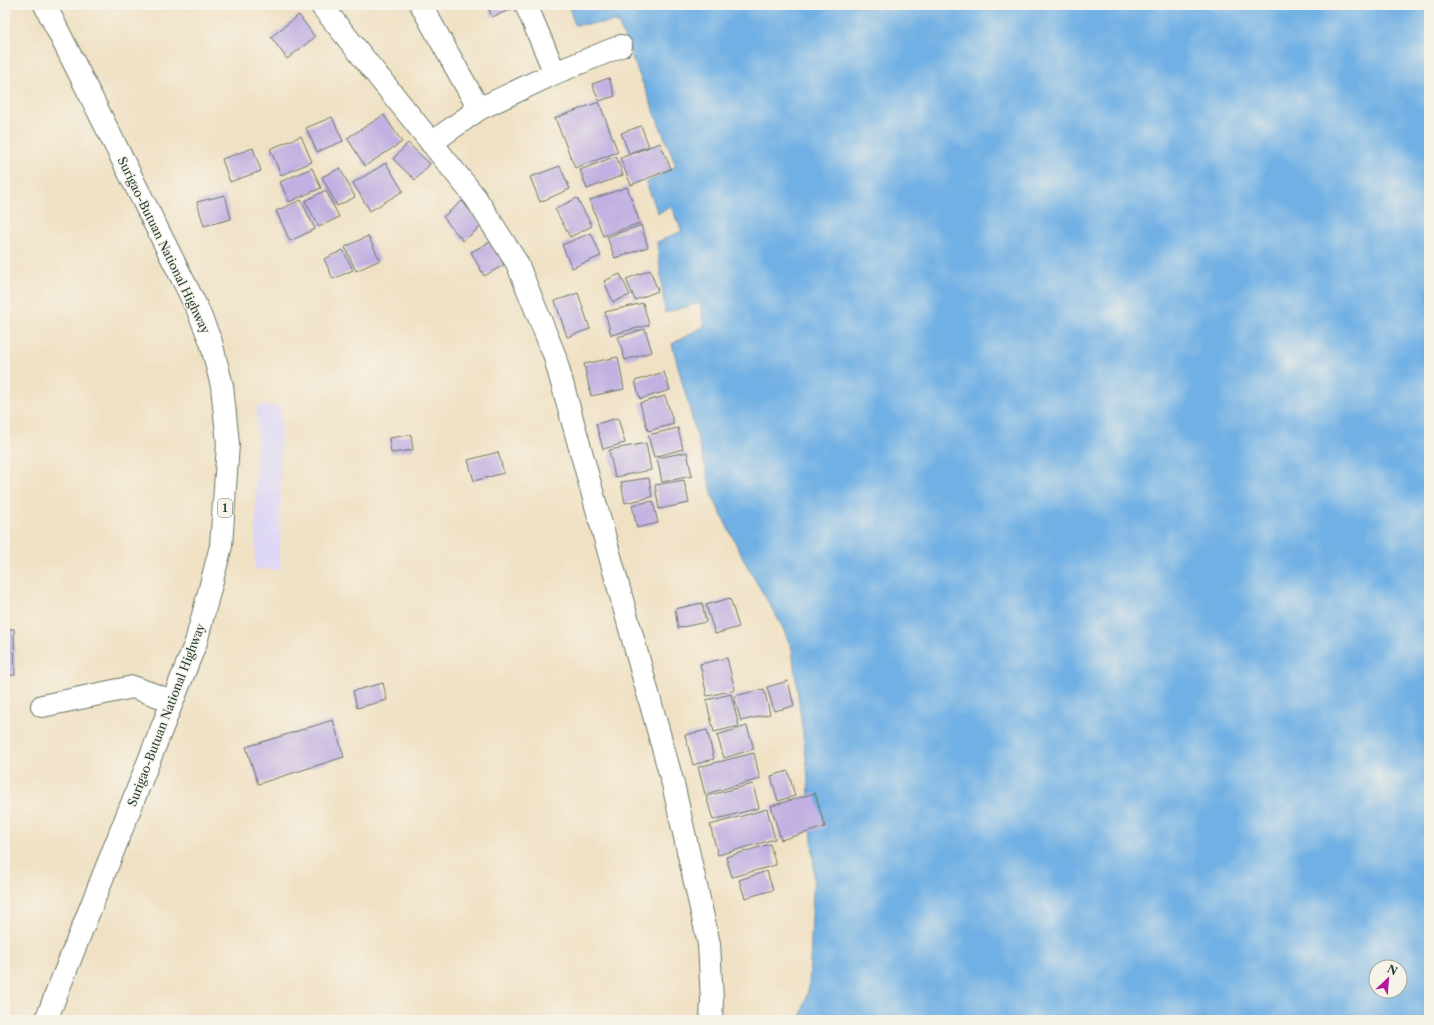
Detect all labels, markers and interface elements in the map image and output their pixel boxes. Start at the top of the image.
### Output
street label: Surigao-Butuan National Highway [115,154,214,336]
road number: 1 [218,499,232,517]
street label: Surigao-Butuan National Highway [124,621,208,809]
north arrow [1368,959,1408,999]
text: N [1385,962,1400,979]

